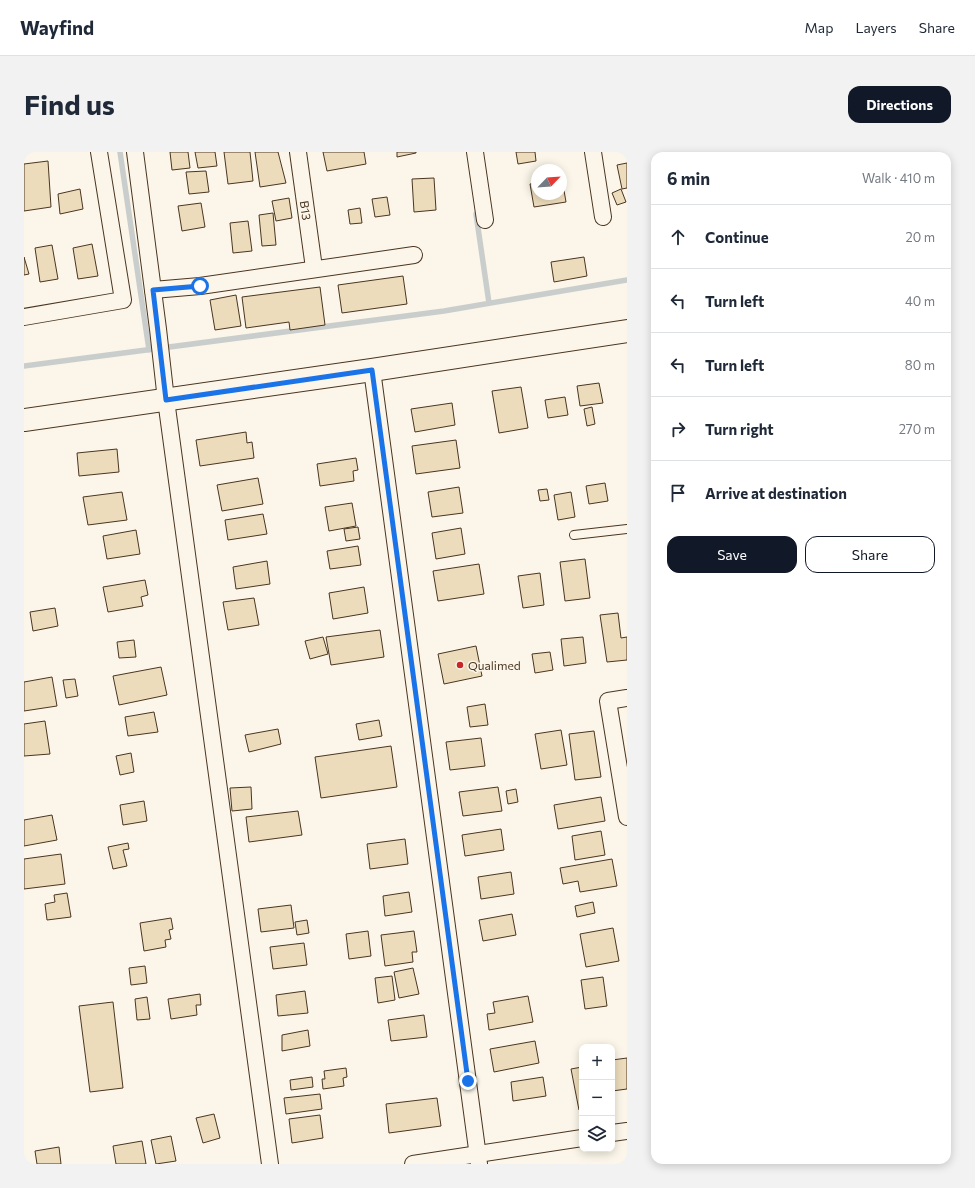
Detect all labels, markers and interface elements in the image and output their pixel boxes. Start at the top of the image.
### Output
text: Wayfind [20,16,94,39]
text: Map [805,19,833,36]
text: Layers [855,19,897,36]
text: Share [919,19,955,36]
button: Directions [848,86,951,123]
text: Find us [24,87,115,121]
north arrow [531,164,567,200]
text: 6 min [667,168,710,189]
text: Walk · 410 m [862,170,935,186]
street label: B13 [298,200,314,221]
icon: ahead [667,226,689,248]
text: Continue [705,228,769,246]
text: 20 m [906,229,935,245]
route start [191,277,209,295]
icon: left [667,290,689,312]
text: Turn left [705,292,764,310]
text: 40 m [905,293,935,309]
icon: left [667,354,689,376]
text: Turn left [705,356,764,374]
text: 80 m [905,357,935,373]
icon: right [667,418,689,440]
text: Turn right [705,420,774,438]
text: 270 m [899,421,935,437]
icon: arrive [667,482,689,504]
text: Arrive at destination [705,484,847,502]
button: Save [667,536,797,573]
button: Share [805,536,935,573]
place label: Qualimed [468,658,521,672]
marker: Qualimed [455,660,465,670]
map controls [579,1044,615,1152]
button: + [579,1044,615,1080]
route end [459,1072,477,1090]
button: − [579,1080,615,1116]
button: layers [579,1116,615,1152]

